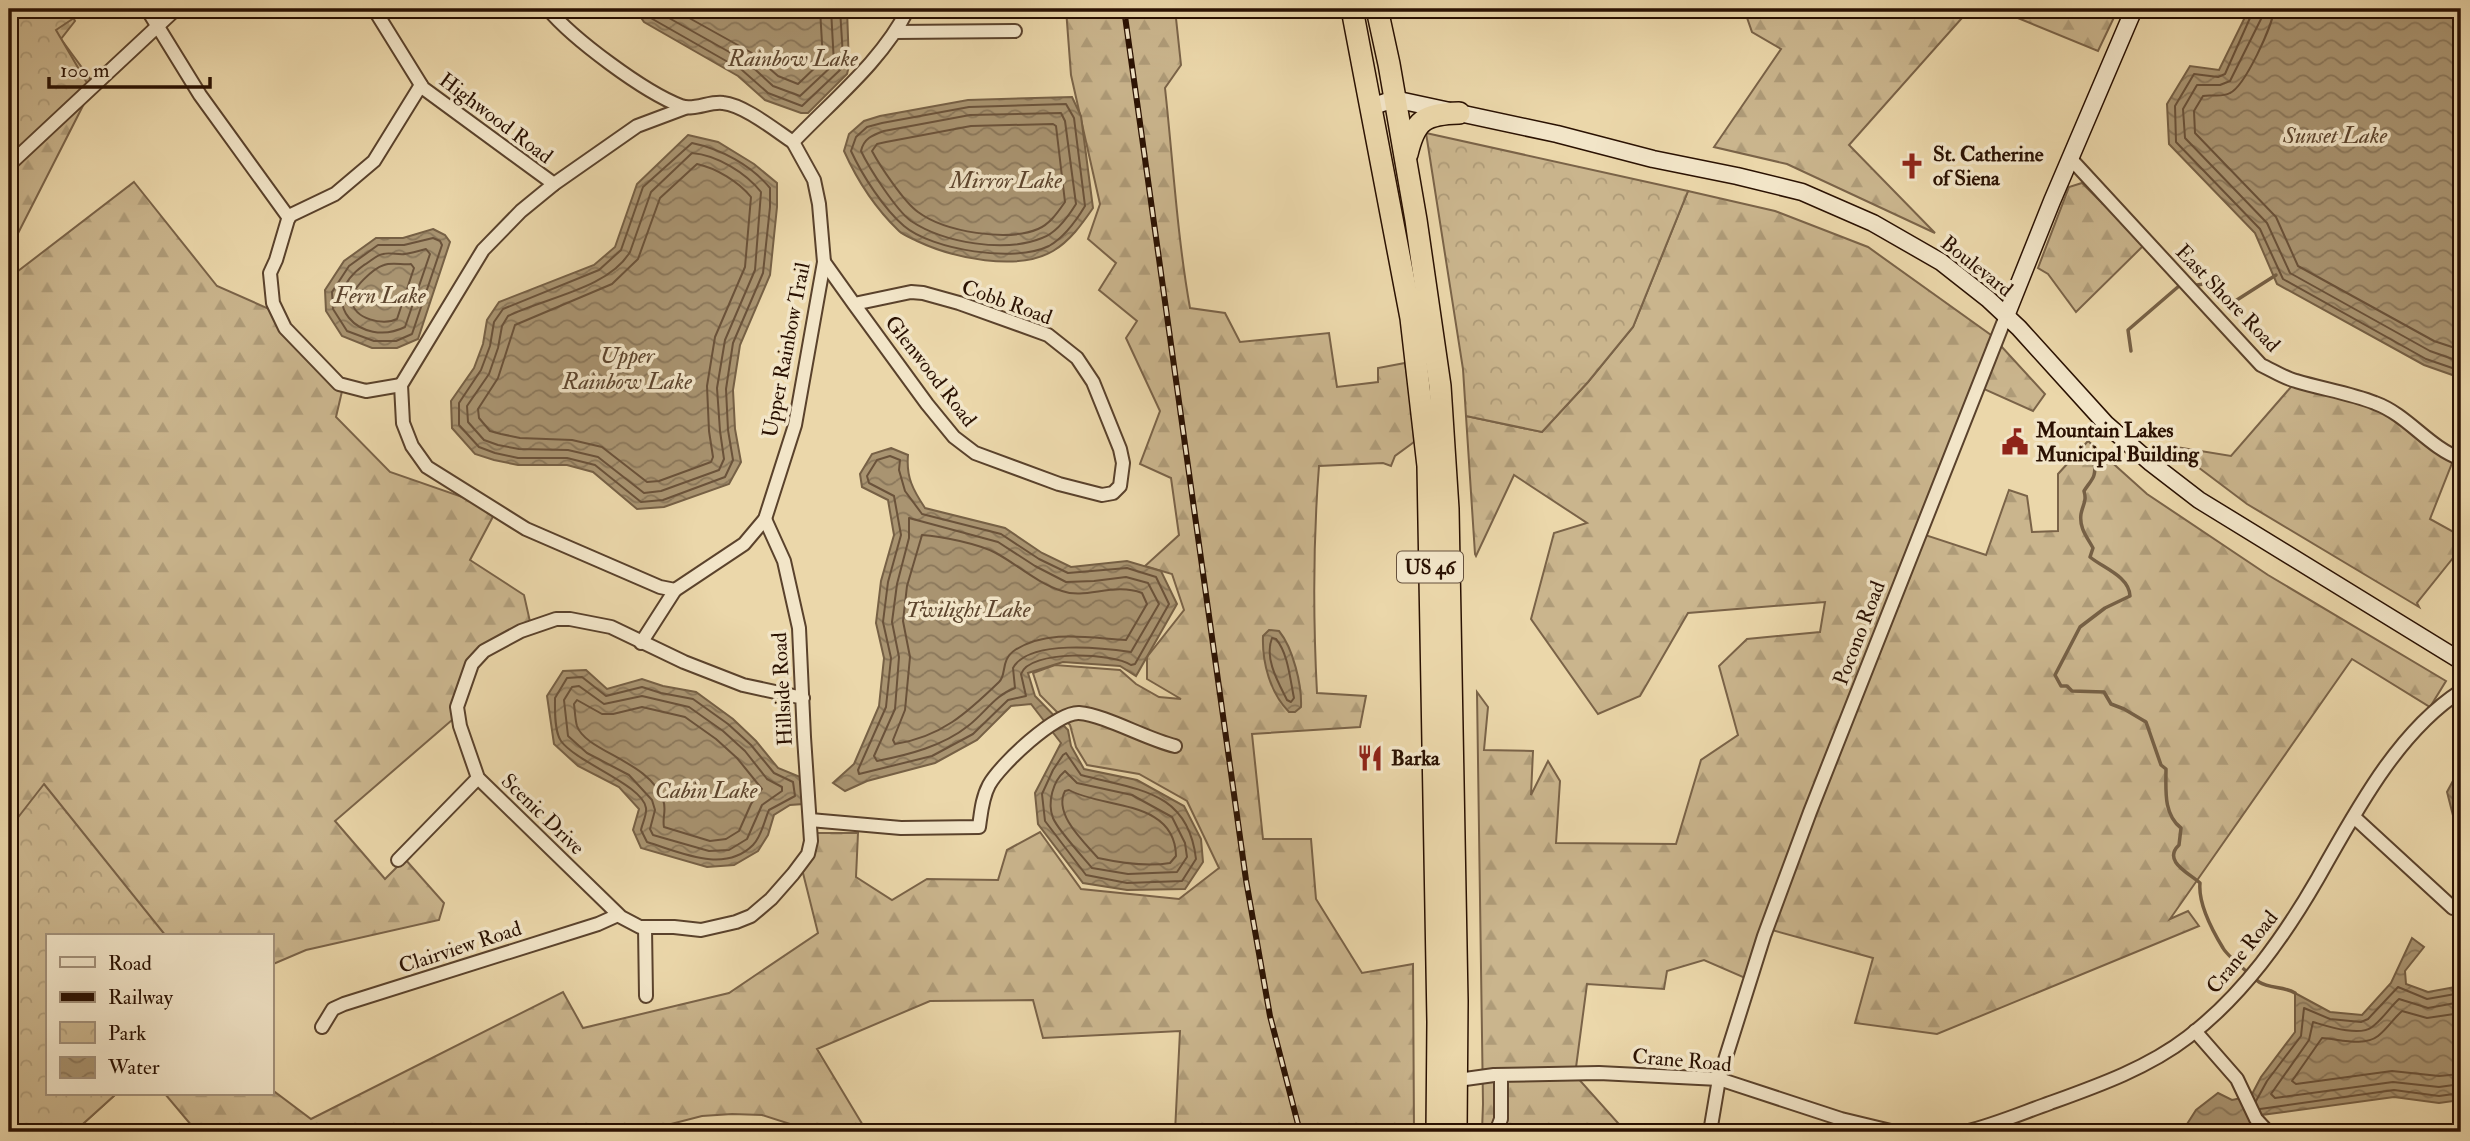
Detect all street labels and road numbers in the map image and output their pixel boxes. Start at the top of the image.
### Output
street label: Highwood Road [433,67,558,170]
street label: Boulevard [1935,230,2019,303]
street label: East Shore Road [2169,239,2286,358]
street label: Upper Rainbow Trail [756,260,817,440]
street label: Cobb Road [958,274,1056,332]
street label: Glenwood Road [879,310,983,433]
road number: US 46 [1397,552,1463,582]
street label: Pocono Road [1827,577,1892,689]
street label: Hillside Road [766,631,799,746]
street label: Scenic Drive [495,768,590,861]
street label: Crane Road [2201,905,2285,999]
street label: Clairview Road [395,915,526,980]
street label: Crane Road [1631,1043,1733,1078]

